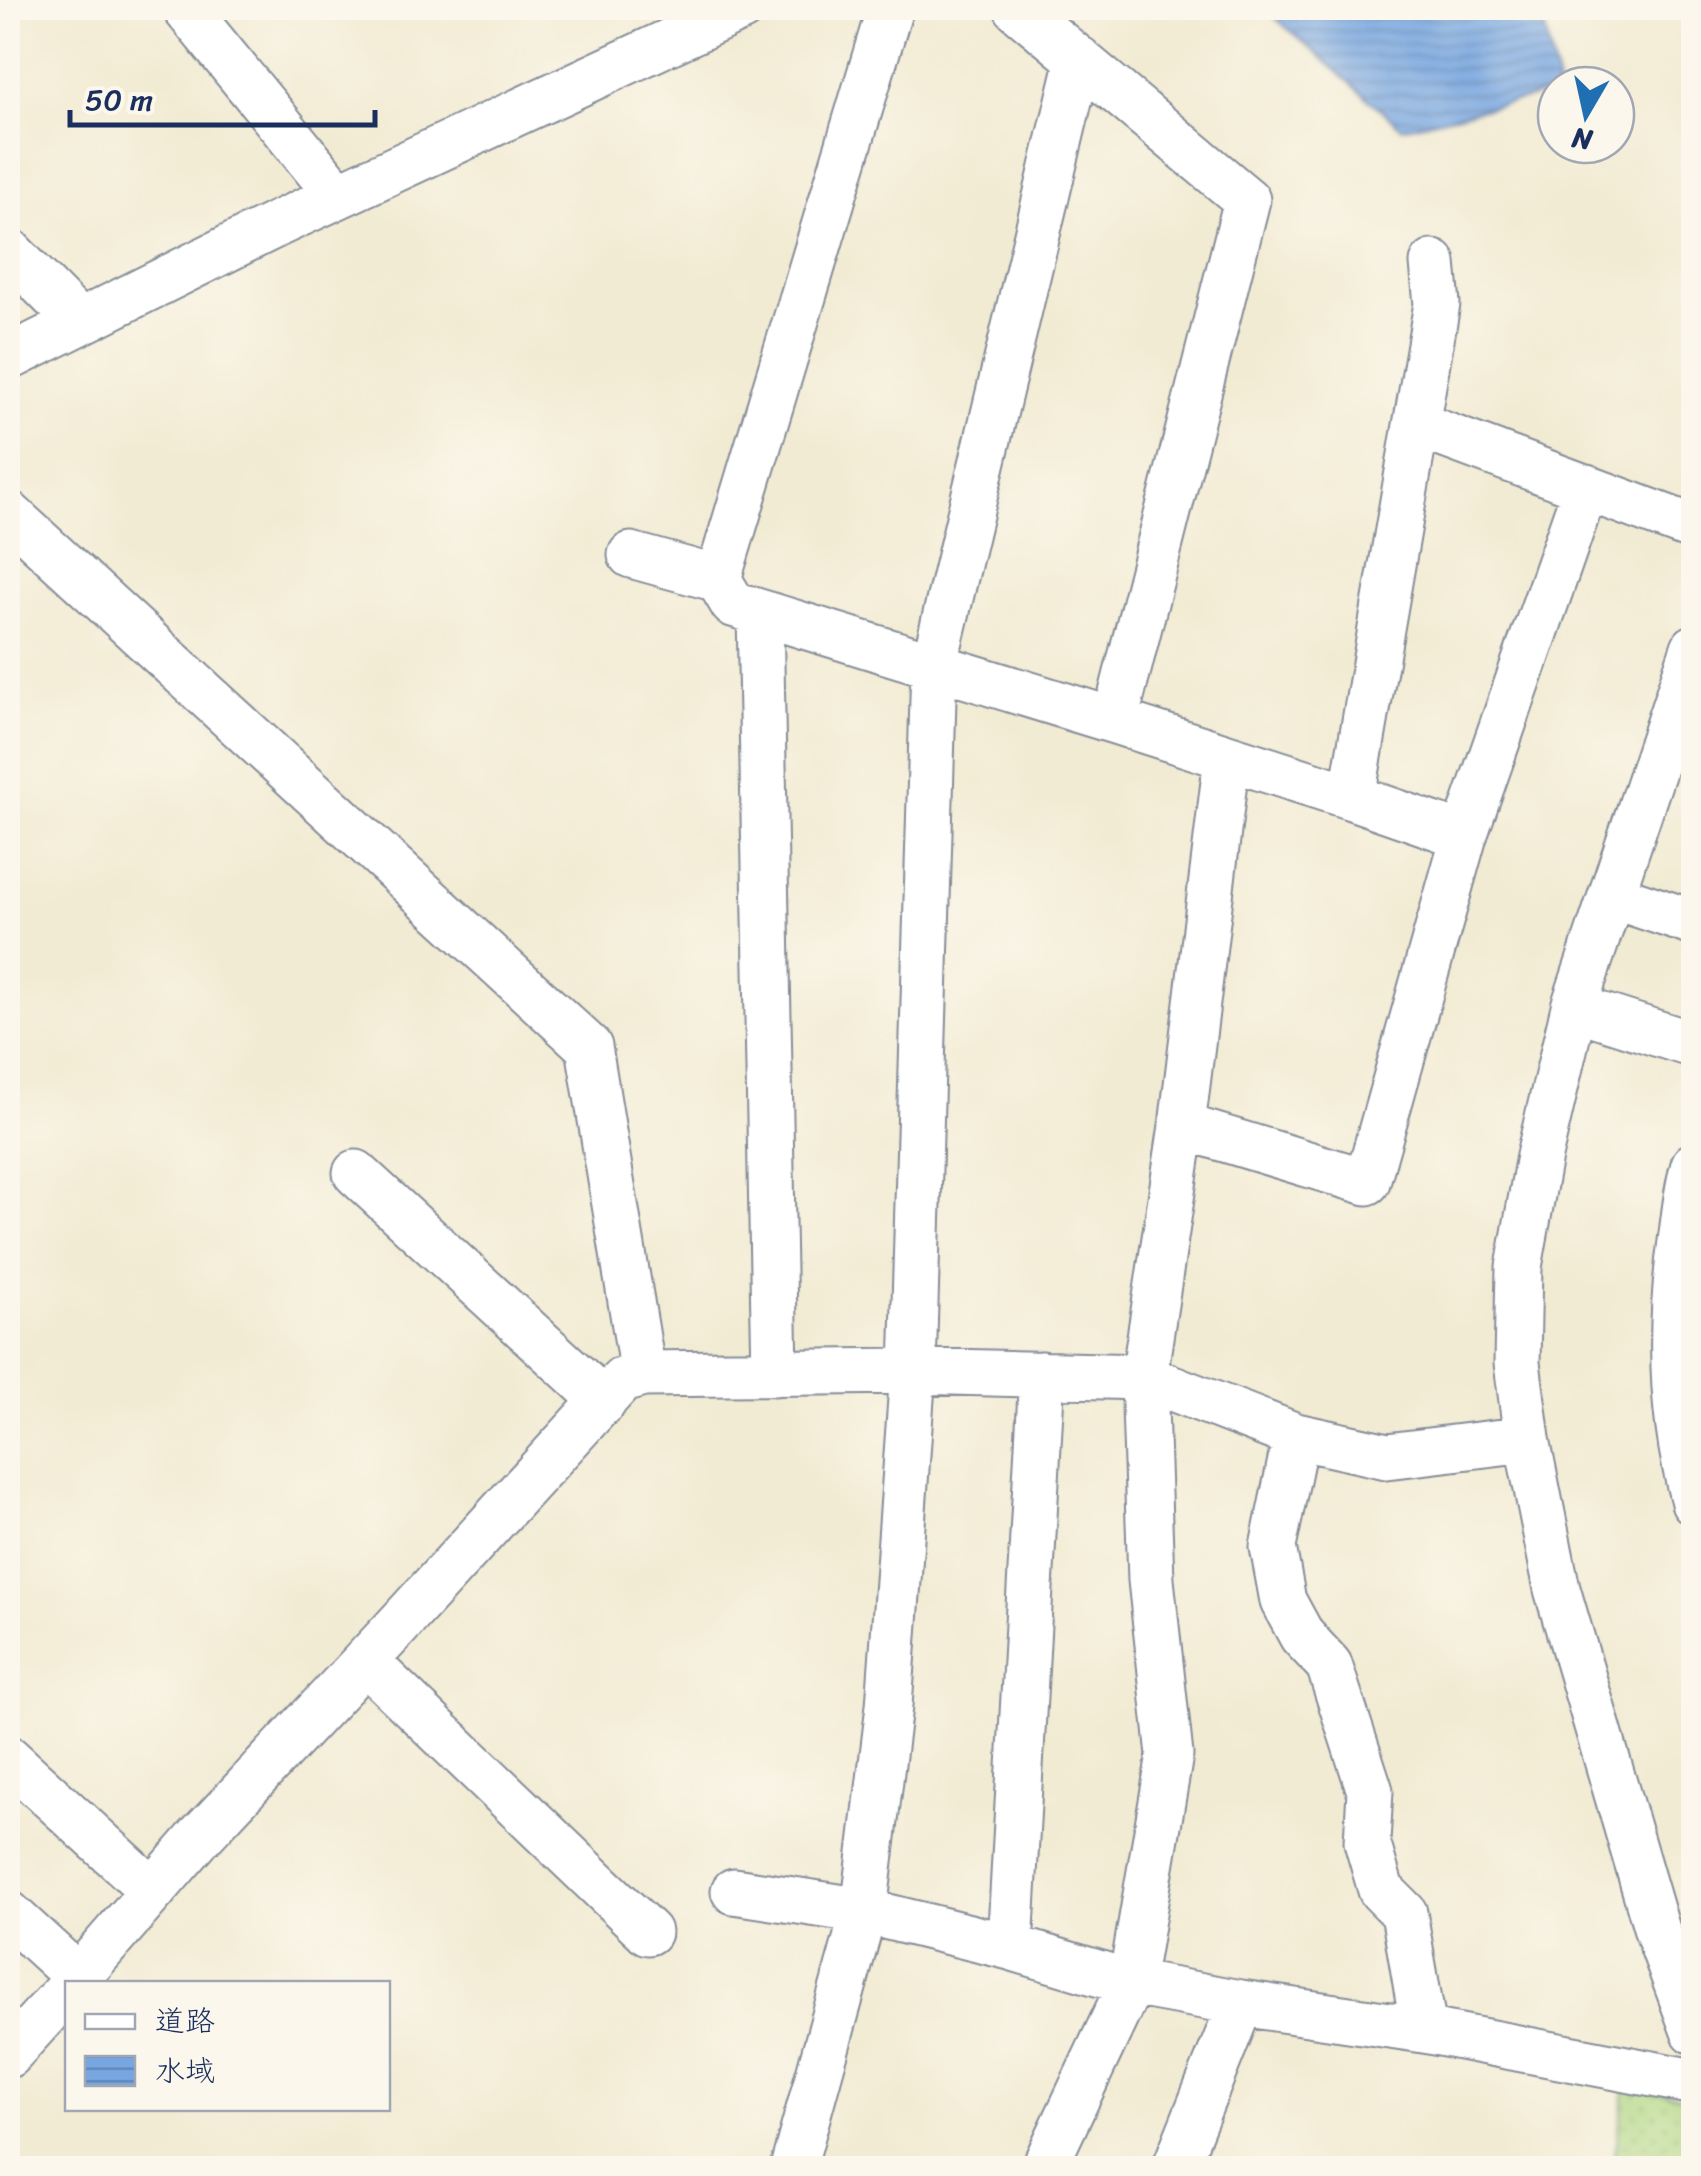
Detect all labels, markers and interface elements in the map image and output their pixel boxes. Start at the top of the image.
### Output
scale bar [70,65,375,127]
north arrow [1536,65,1636,165]
text: 50 m [85,73,153,127]
text: N [1568,113,1597,165]
legend [65,1981,390,2111]
text: 道路 [155,1994,215,2048]
text: 水域 [155,2044,215,2098]

